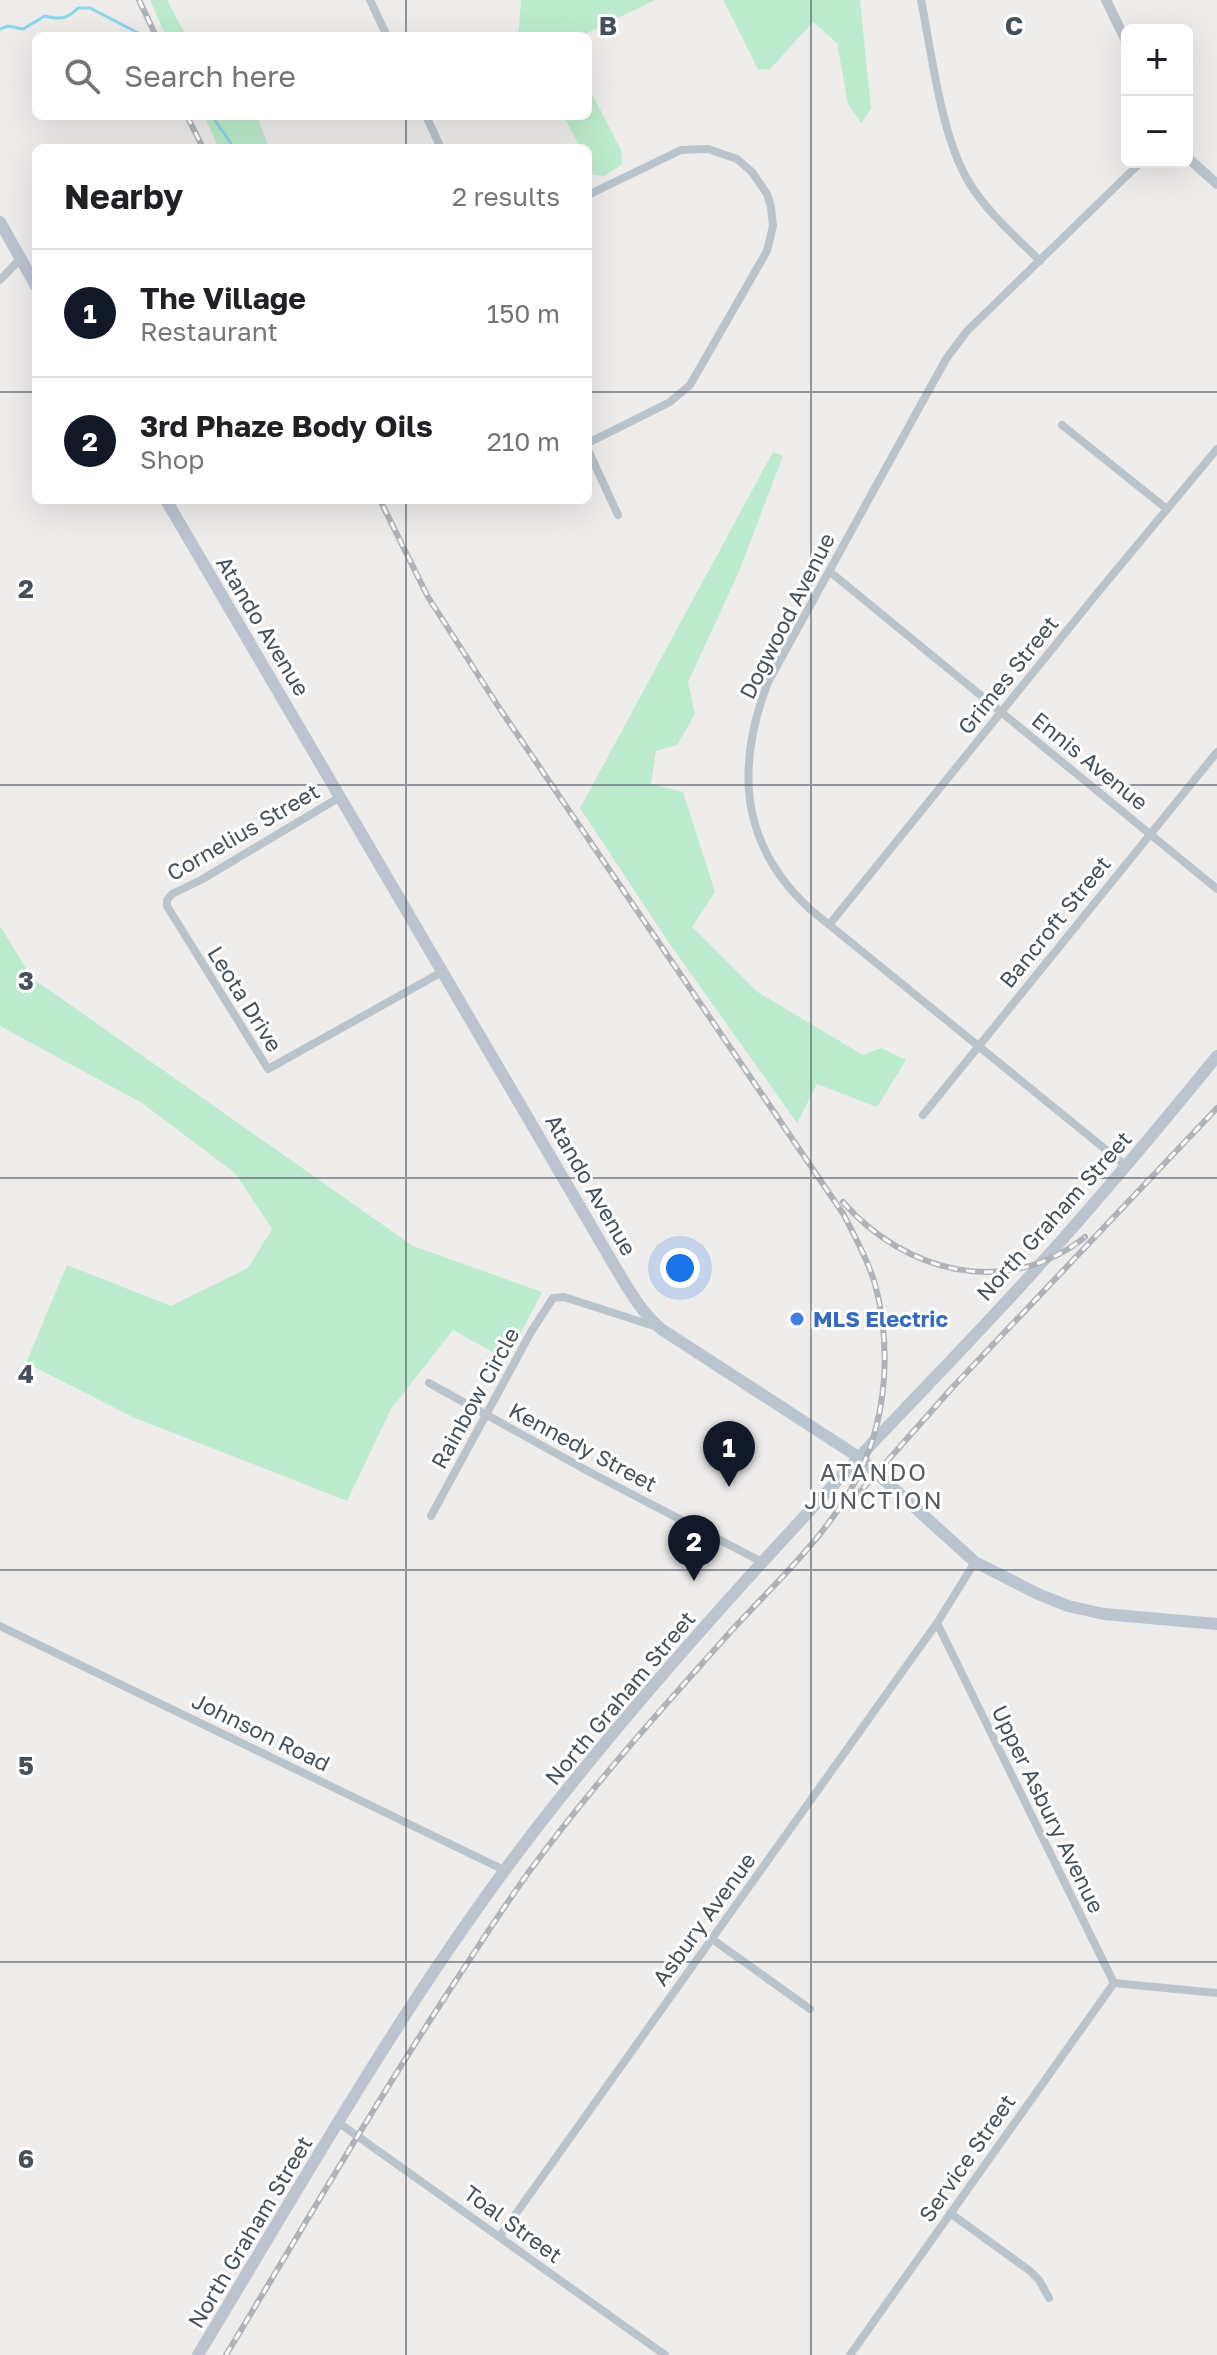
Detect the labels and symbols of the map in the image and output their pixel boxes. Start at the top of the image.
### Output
text: B [599,10,617,41]
text: C [1005,10,1023,41]
street label: Dogwood Avenue [733,528,840,703]
street label: Atando Avenue [211,551,316,701]
text: 2 [18,573,34,604]
street label: Grimes Street [952,610,1064,739]
street label: Ennis Avenue [1027,706,1154,816]
street label: Cornelius Street [162,777,324,886]
street label: Bancroft Street [993,850,1116,993]
street label: Leota Drive [202,941,289,1057]
text: 3 [18,965,34,996]
street label: Atando Avenue [540,1109,643,1260]
street label: North Graham Street [970,1125,1137,1306]
your location [660,1248,700,1288]
place label: MLS Electric [813,1305,948,1332]
marker: MLS Electric [788,1310,806,1328]
street label: Rainbow Circle [425,1322,524,1473]
text: 4 [18,1358,34,1389]
street label: Kennedy Street [505,1396,662,1497]
pin: 1 [703,1421,755,1487]
district label: ATANDO JUNCTION [804,1457,944,1514]
pin: 2 [668,1515,720,1581]
street label: North Graham Street [539,1605,700,1790]
street label: Johnson Road [188,1686,335,1777]
street label: Upper Asbury Avenue [986,1700,1111,1917]
text: 5 [18,1750,34,1781]
street label: Asbury Avenue [646,1847,761,1990]
street label: Service Street [913,2089,1021,2227]
street label: North Graham Street [182,2131,318,2333]
text: 6 [18,2143,34,2174]
street label: Toal Street [459,2179,568,2268]

